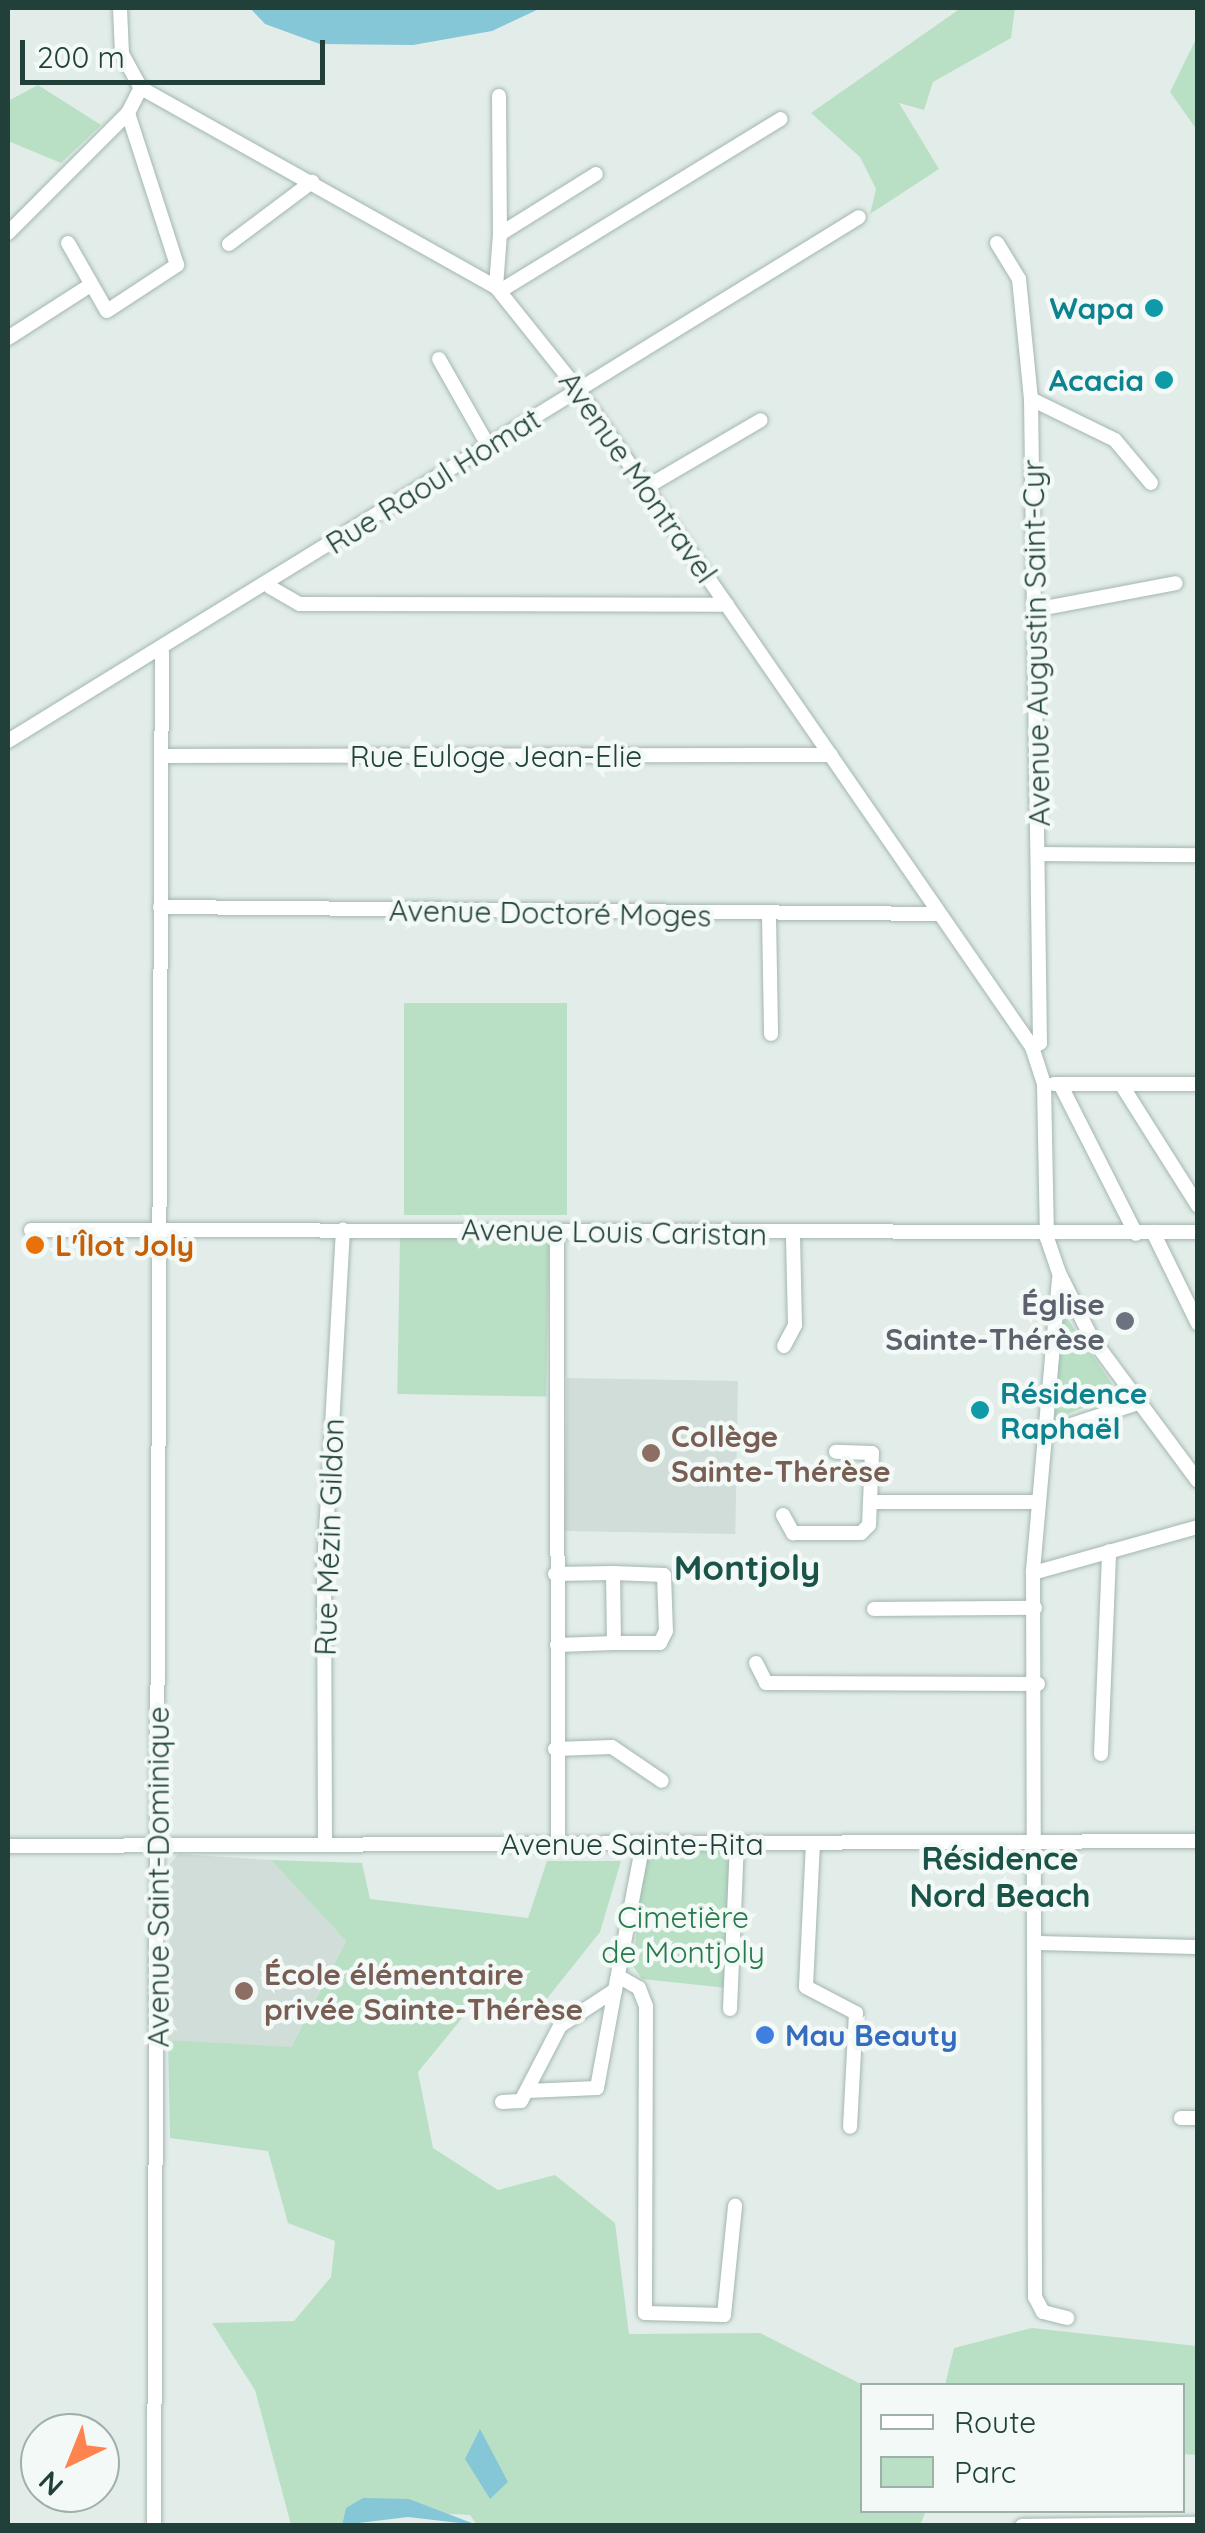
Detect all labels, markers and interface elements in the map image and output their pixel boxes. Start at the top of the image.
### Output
scale bar [25,20,330,82]
text: 200 m [37,38,125,76]
place label: Wapa [1049,290,1134,326]
marker: Wapa [1143,297,1165,319]
place label: Acacia [1049,362,1144,398]
street label: Avenue Montravel [552,364,724,590]
marker: Acacia [1153,369,1175,391]
street label: Rue Raoul Homat [319,401,547,561]
street label: Avenue Augustin Saint-Cyr [1015,459,1057,827]
street label: Rue Euloge Jean-Elie [350,738,642,774]
street label: Avenue Doctoré Moges [388,892,712,934]
street label: Avenue Louis Caristan [461,1211,767,1253]
place label: L'Îlot Joly [55,1227,194,1263]
marker: L'Îlot Joly [24,1234,46,1256]
place label: Église Sainte-Thérèse [885,1286,1105,1356]
marker: Église Sainte-Thérèse [1114,1310,1136,1332]
place label: Résidence Raphaël [1000,1375,1147,1446]
marker: Résidence Raphaël [969,1399,991,1421]
street label: Rue Mézin Gildon [307,1418,351,1656]
place label: Collège Sainte-Thérèse [671,1418,891,1488]
marker: Collège Sainte-Thérèse [640,1442,662,1464]
district label: Montjoly [674,1546,820,1588]
street label: Avenue Saint-Dominique [140,1706,176,2048]
street label: Avenue Sainte-Rita [500,1826,764,1862]
district label: Résidence Nord Beach [909,1840,1091,1915]
park label: Cimetière de Montjoly [601,1899,765,1970]
place label: École élémentaire privée Sainte-Thérèse [264,1956,583,2026]
marker: École élémentaire privée Sainte-Thérèse [233,1980,255,2002]
place label: Mau Beauty [785,2017,958,2053]
marker: Mau Beauty [754,2024,776,2046]
legend [860,2383,1185,2513]
text: Route [954,2403,1036,2441]
north arrow [20,2413,120,2513]
text: Parc [954,2453,1016,2491]
text: N [31,2464,70,2504]

